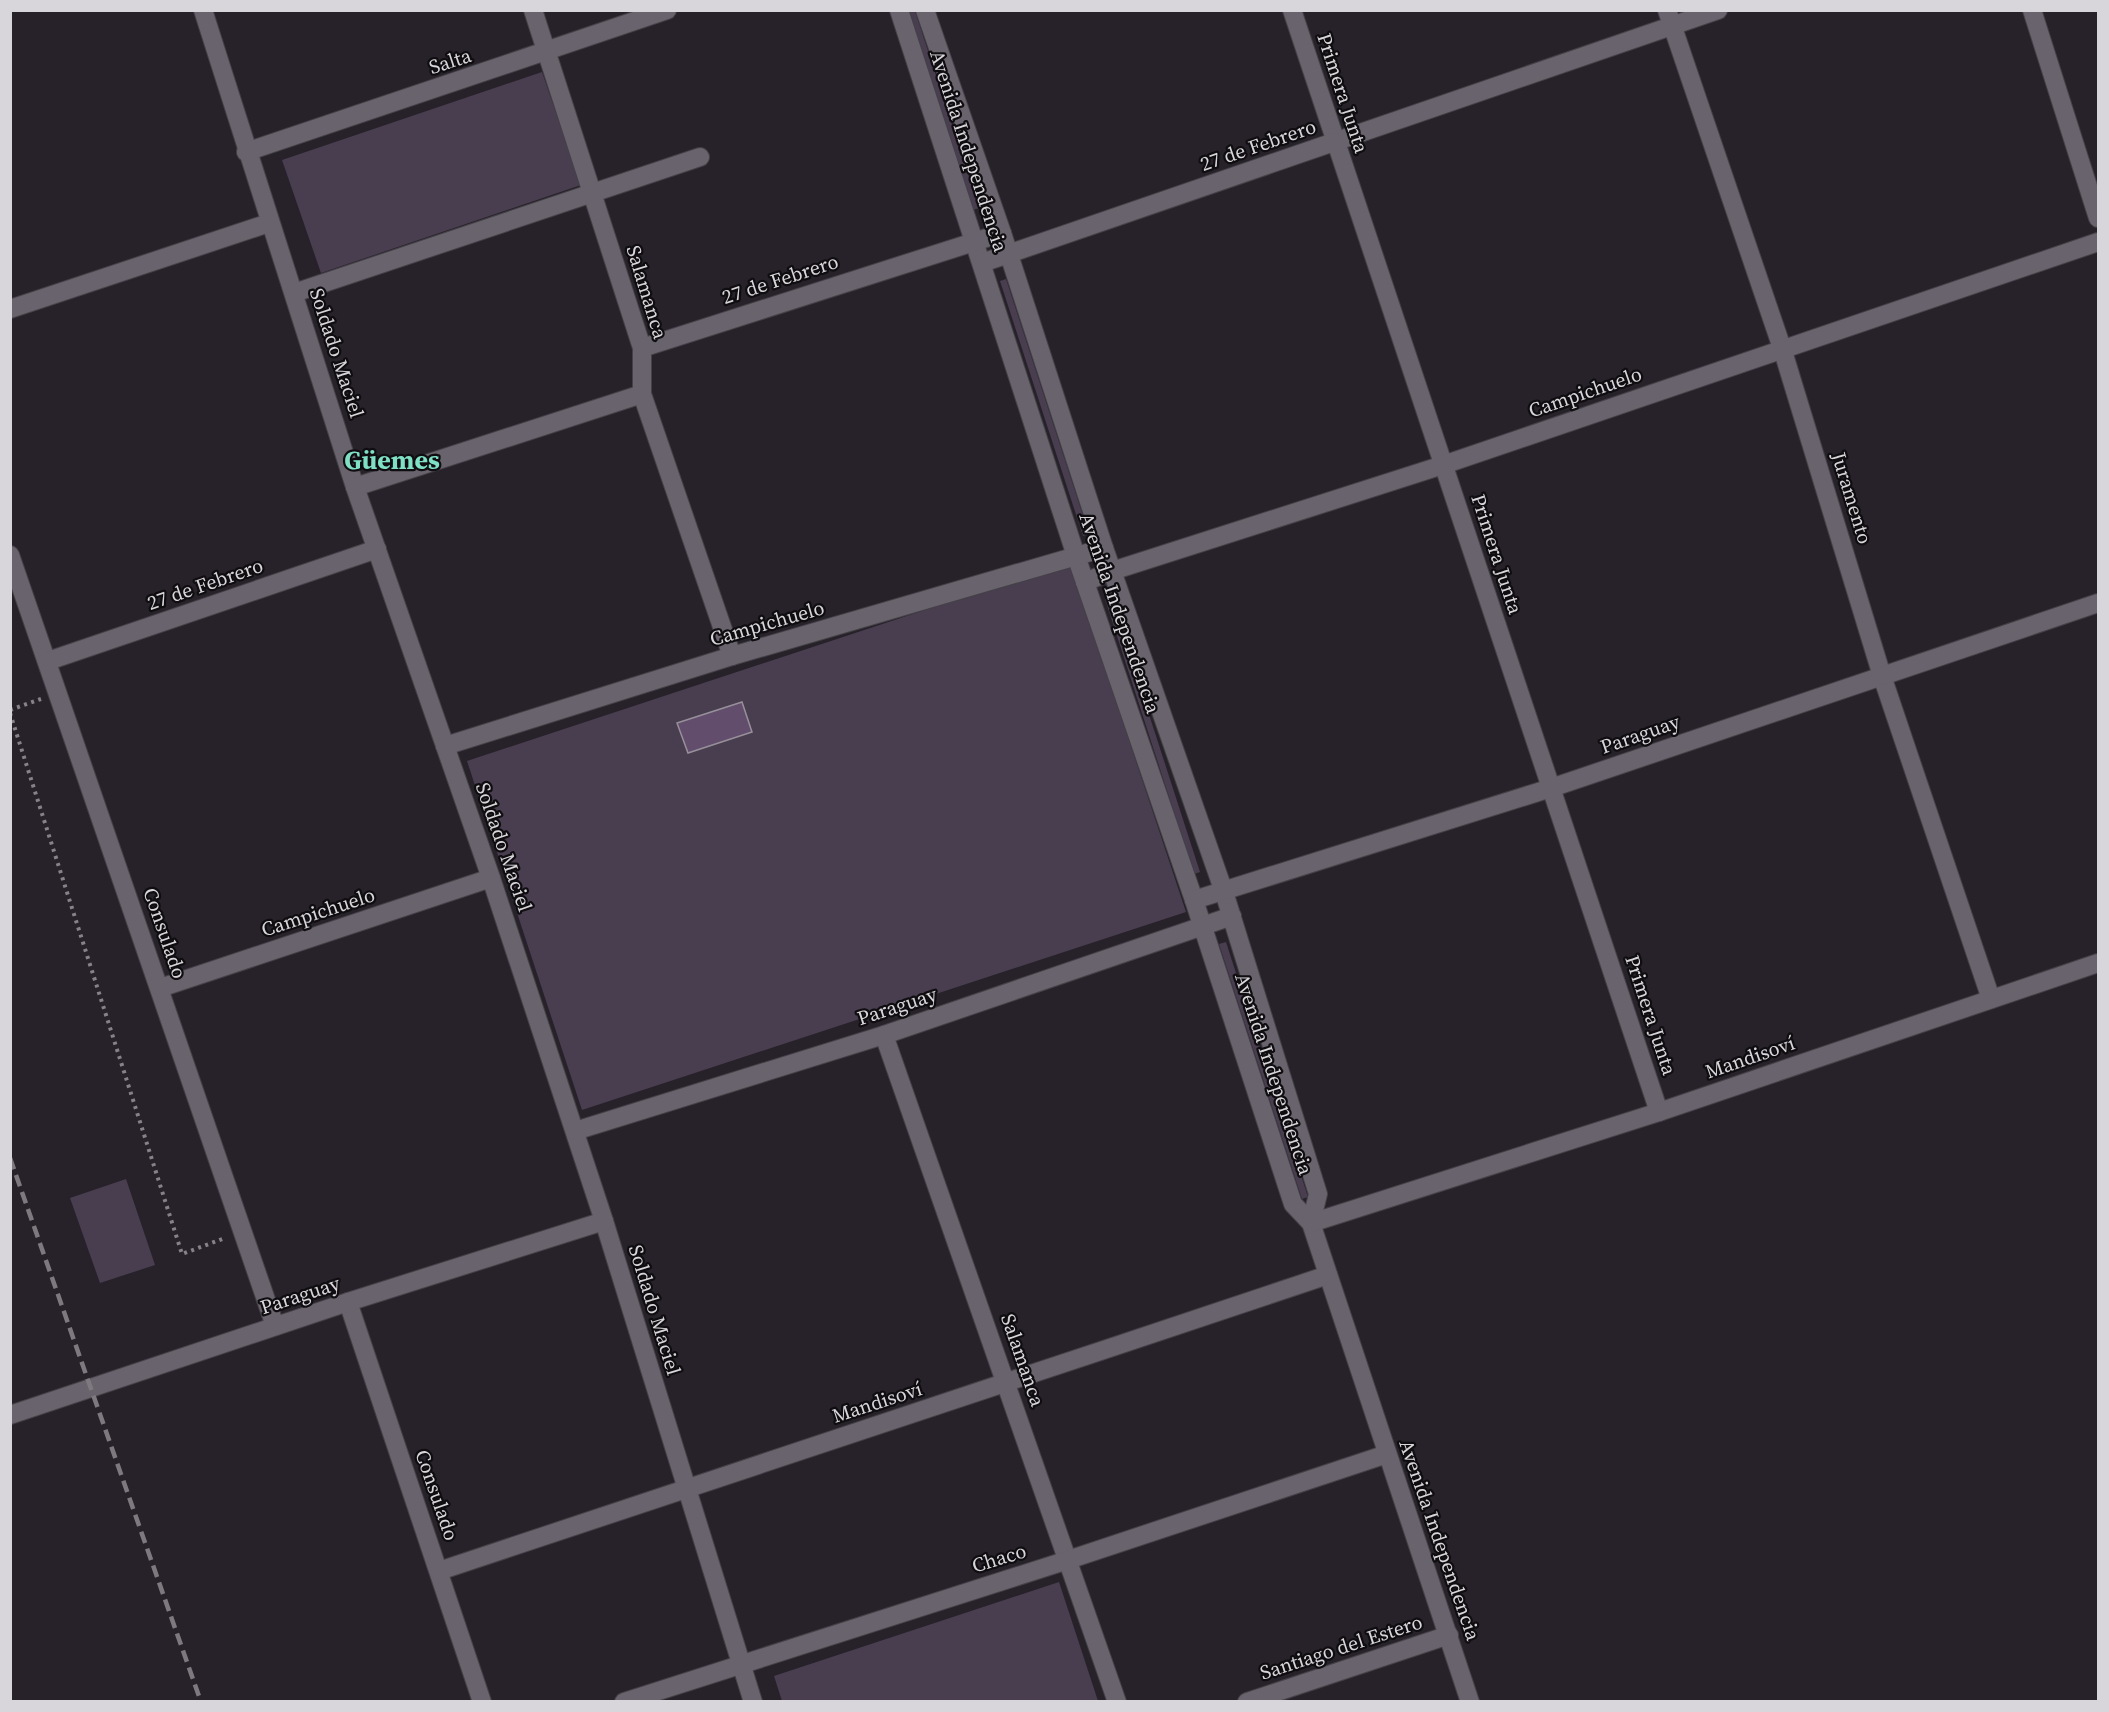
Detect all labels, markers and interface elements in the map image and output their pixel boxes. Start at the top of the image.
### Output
street label: Primera Junta [1310,29,1376,157]
street label: Salta [425,41,476,81]
street label: Avenida Independencia [923,47,1015,256]
street label: 27 de Febrero [1196,112,1320,178]
street label: Salamanca [620,242,675,343]
street label: 27 de Febrero [718,247,842,311]
street label: Soldado Maciel [303,285,371,421]
street label: Campichuelo [1525,360,1645,424]
district label: Güemes [344,442,440,478]
street label: Juramento [1824,448,1879,547]
street label: Primera Junta [1464,490,1530,618]
street label: Avenida Independencia [1073,509,1168,718]
street label: 27 de Febrero [143,551,267,617]
street label: Campichuelo [706,593,828,653]
street label: Paraguay [1597,707,1684,761]
street label: Soldado Maciel [469,779,539,915]
street label: Campichuelo [258,880,378,944]
street label: Consulado [136,884,194,982]
street label: Primera Junta [1618,951,1684,1079]
street label: Avenida Independencia [1228,970,1320,1179]
street label: Paraguay [854,980,941,1032]
street label: Mandisoví [1702,1029,1798,1085]
street label: Soldado Maciel [622,1241,688,1379]
street label: Paraguay [257,1269,344,1321]
street label: Salamanca [994,1310,1052,1411]
street label: Mandisoví [829,1374,926,1430]
street label: Avenida Independencia [1393,1436,1488,1645]
street label: Consulado [408,1446,466,1544]
street label: Chaco [968,1536,1030,1580]
street label: Santiago del Estero [1256,1608,1426,1686]

